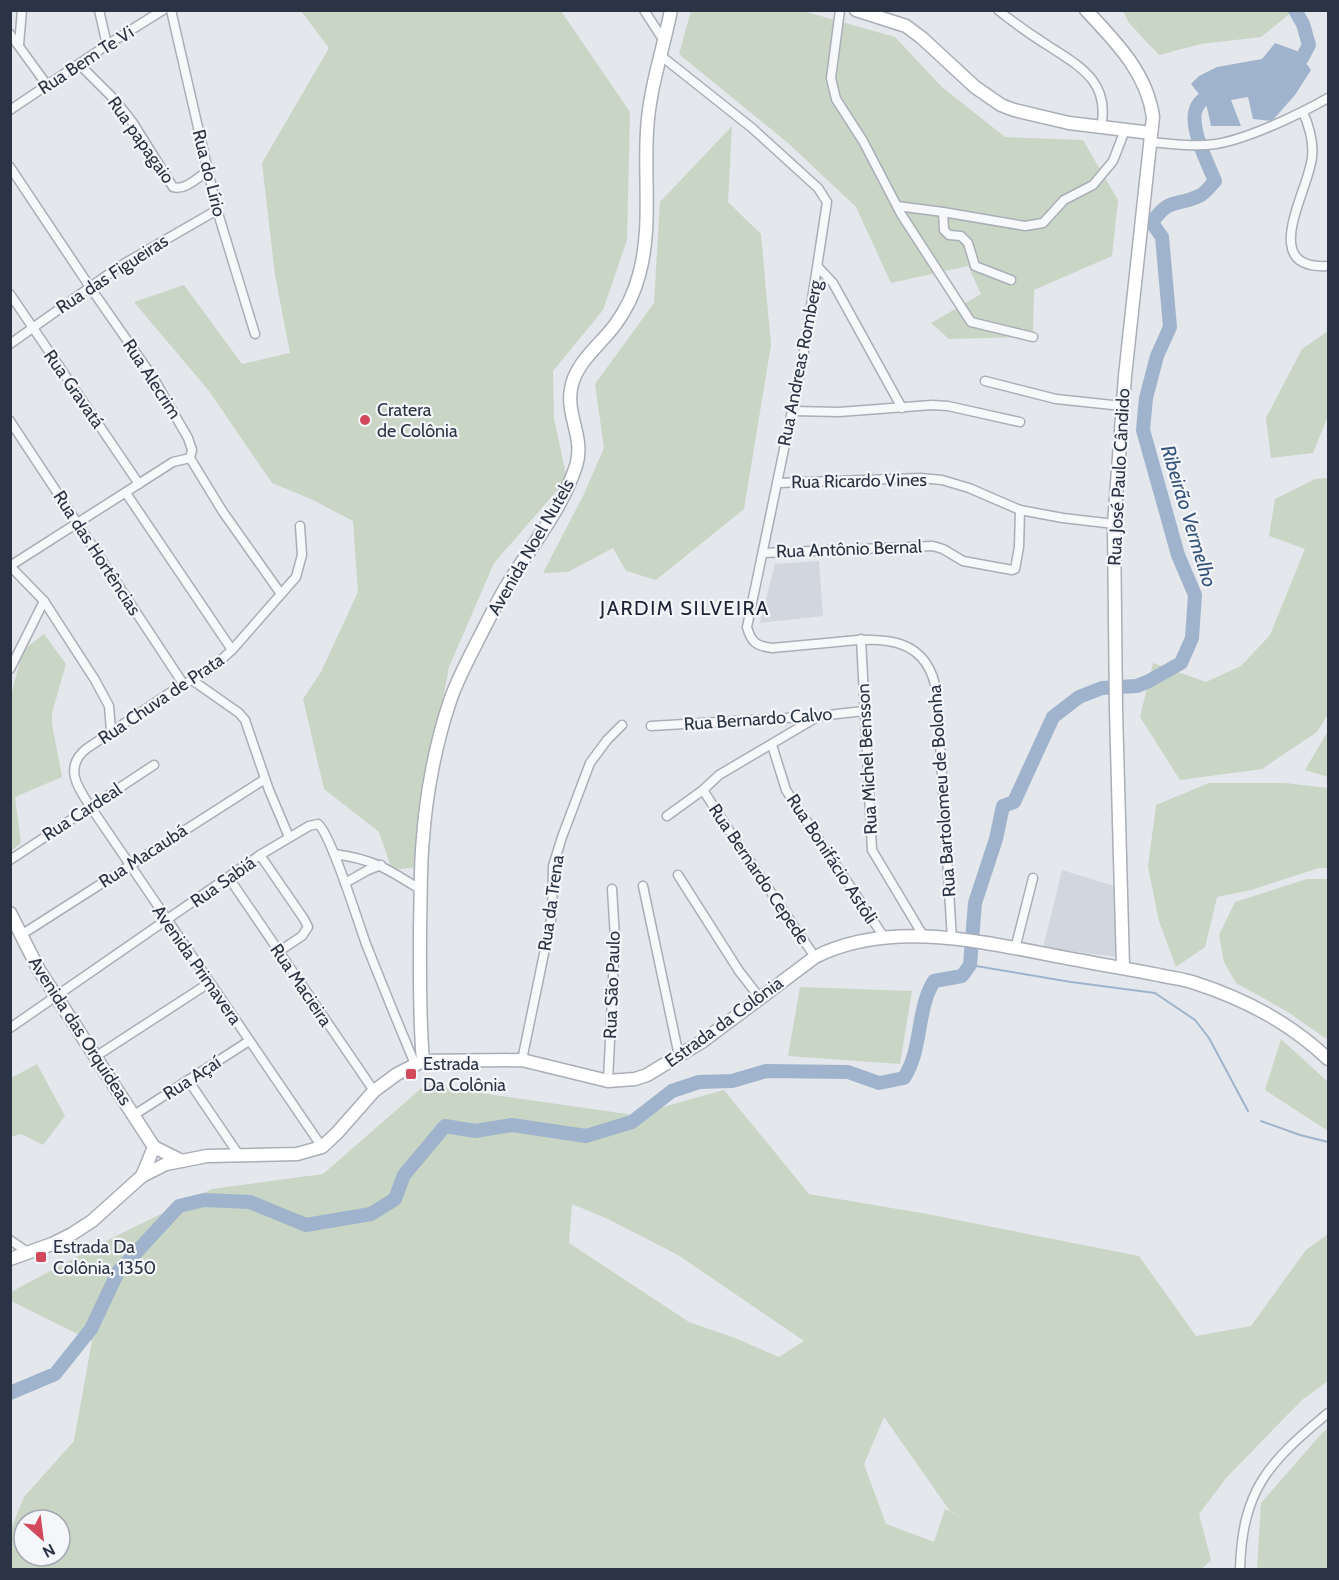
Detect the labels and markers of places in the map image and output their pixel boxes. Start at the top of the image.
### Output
place label: Cratera de Colônia [377,399,458,442]
marker: Cratera de Colônia [358,413,372,427]
place label: Estrada Da Colônia [423,1053,506,1096]
marker: Estrada Da Colônia [404,1067,418,1081]
place label: Estrada Da Colônia, 1350 [53,1236,156,1279]
marker: Estrada Da Colônia, 1350 [34,1250,48,1264]

